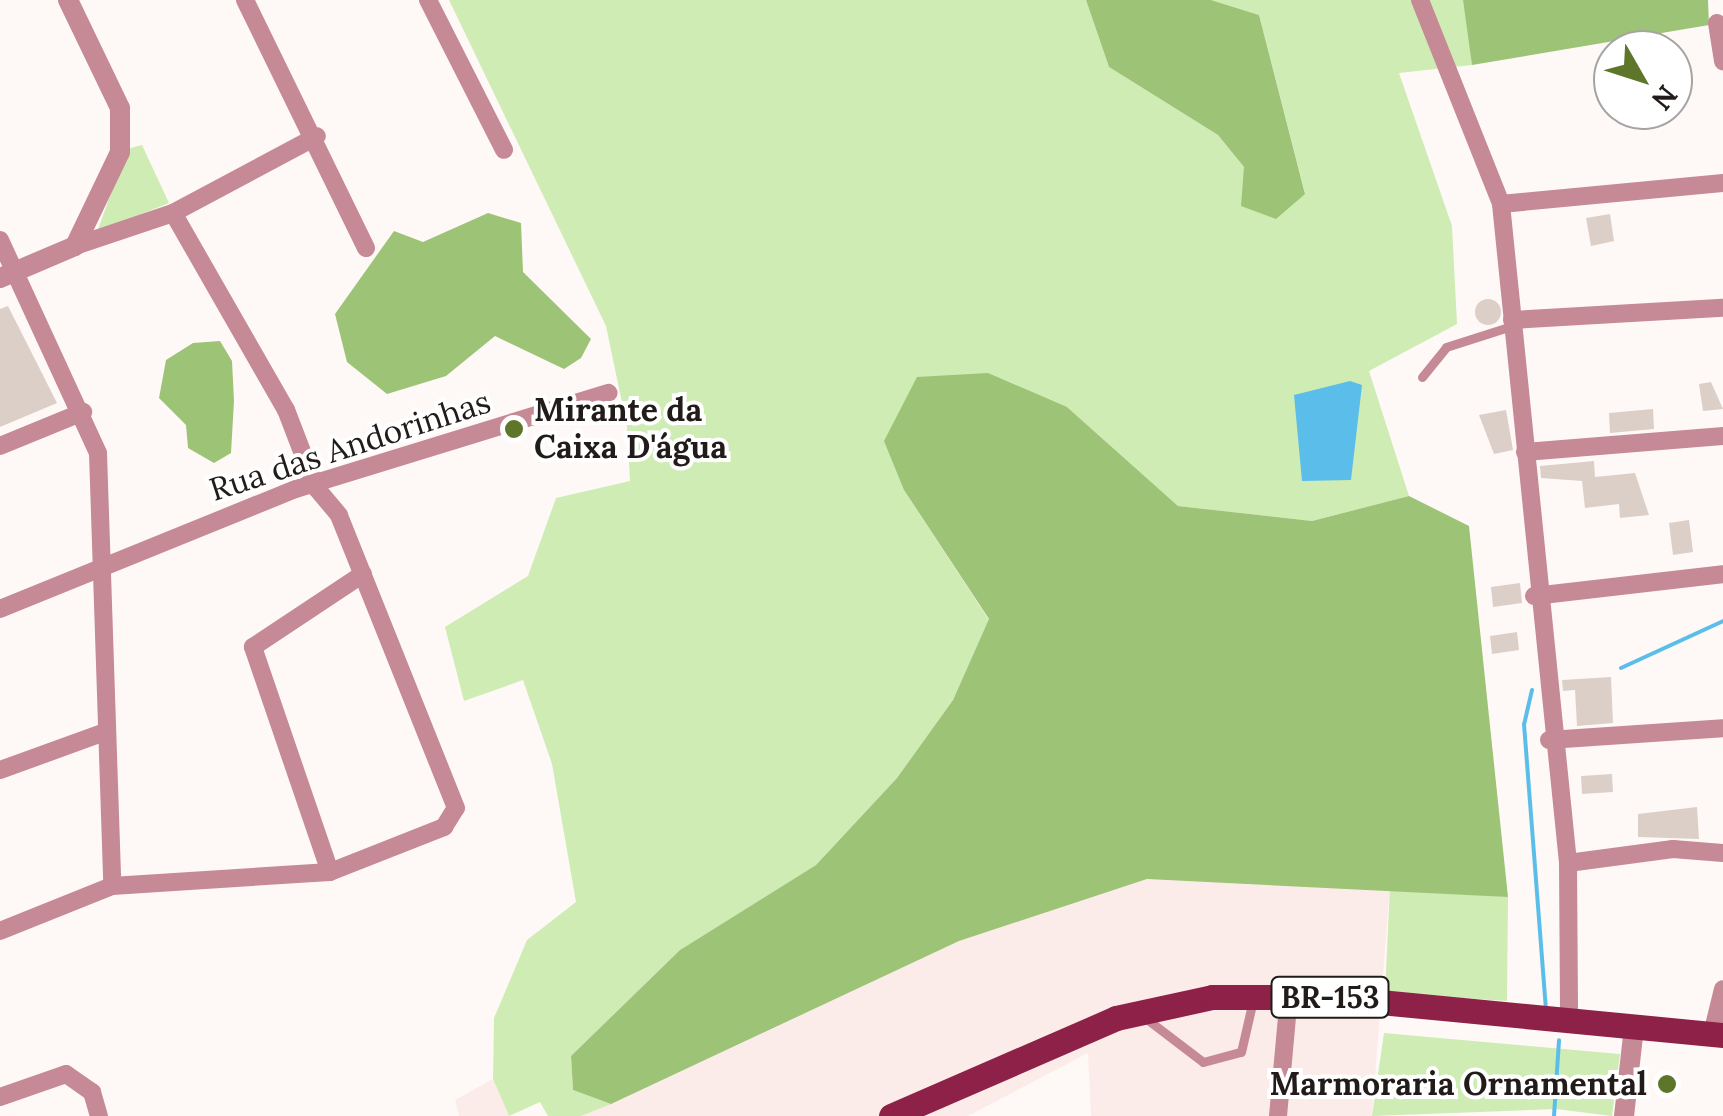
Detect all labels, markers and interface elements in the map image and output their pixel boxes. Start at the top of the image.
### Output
north arrow [1593,30,1693,130]
text: N [1644,78,1686,117]
street label: Rua das Andorinhas [205,382,495,510]
place label: Mirante da Caixa D'água [534,392,727,467]
marker: Mirante da Caixa D'água [503,418,525,440]
road number: BR-153 [1270,972,1390,1022]
place label: Marmoraria Ornamental [1269,1065,1647,1103]
marker: Marmoraria Ornamental [1656,1073,1678,1095]

